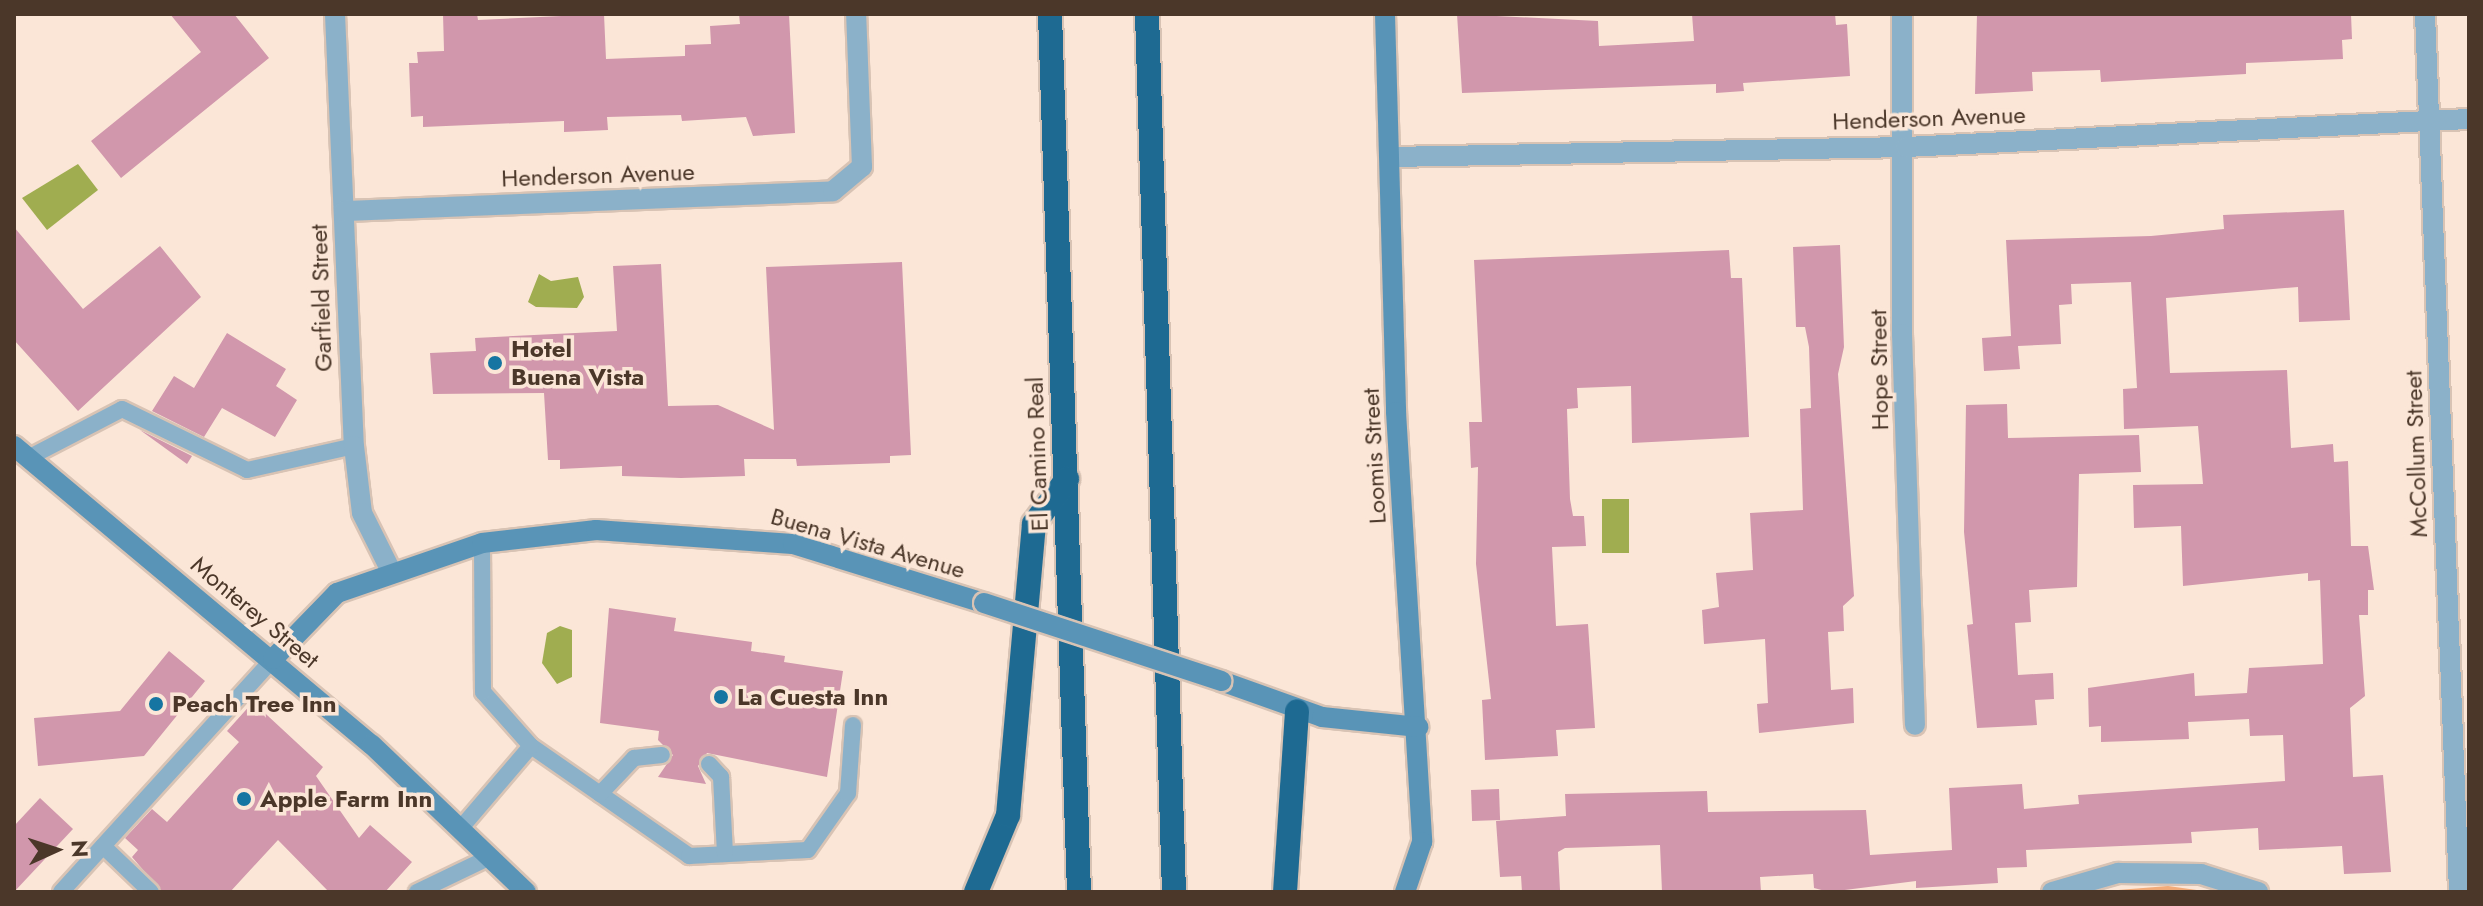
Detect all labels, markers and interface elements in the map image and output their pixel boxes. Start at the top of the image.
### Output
street label: Henderson Avenue [1832,100,2026,136]
street label: Henderson Avenue [501,157,695,193]
street label: Garfield Street [304,224,338,372]
street label: Hope Street [1864,309,1894,431]
place label: Hotel Buena Vista [511,335,644,391]
marker: Hotel Buena Vista [486,354,504,372]
street label: McCollum Street [2399,370,2433,538]
street label: El Camino Real [1020,376,1054,532]
street label: Loomis Street [1356,387,1392,525]
street label: Buena Vista Avenue [768,501,968,585]
street label: Monterey Street [185,550,325,674]
place label: La Cuesta Inn [737,683,888,711]
marker: La Cuesta Inn [712,688,730,706]
place label: Peach Tree Inn [172,690,337,718]
marker: Peach Tree Inn [147,695,165,713]
place label: Apple Farm Inn [260,785,432,813]
marker: Apple Farm Inn [235,790,253,808]
north arrow [16,810,96,890]
text: N [64,839,96,858]

